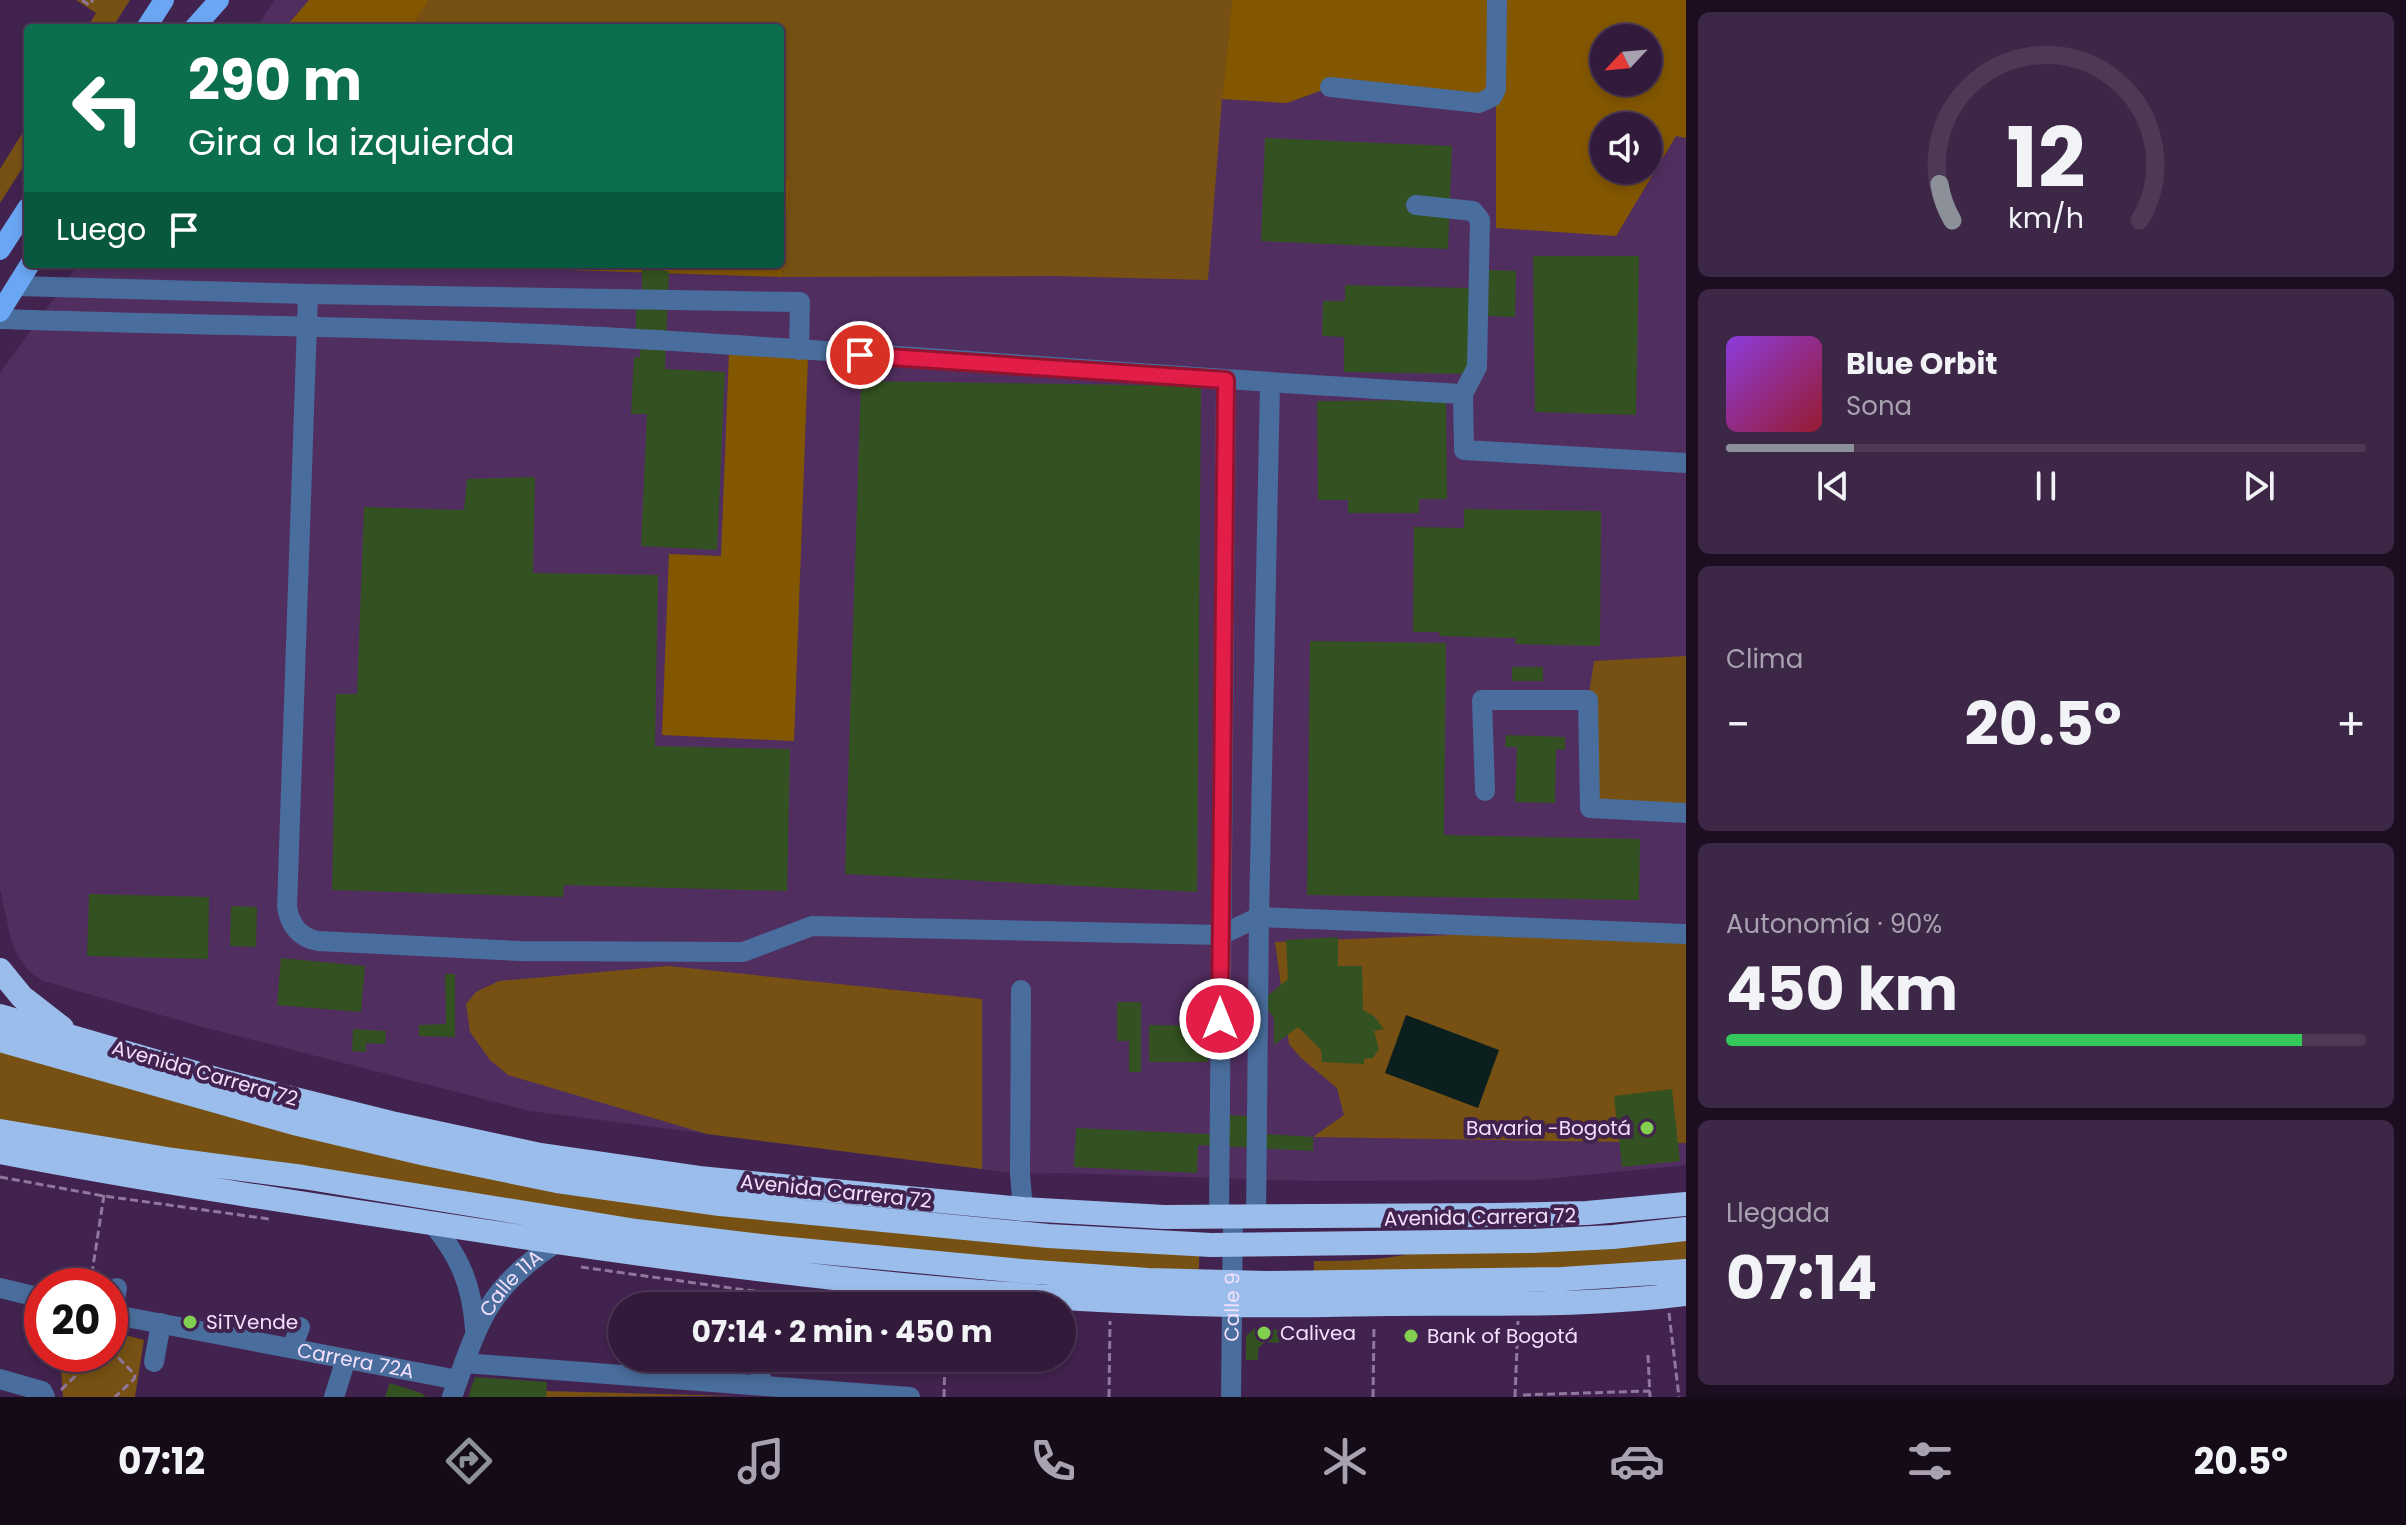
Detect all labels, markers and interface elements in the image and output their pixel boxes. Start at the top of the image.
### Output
north arrow [1590,24,1662,96]
map controls [1590,24,1662,184]
text: 290 m [188,41,362,120]
icon: left [56,56,160,160]
text: 12 [2007,99,2085,215]
button: sound [1590,112,1662,184]
text: Gira a la izquierda [188,117,515,168]
text: km/h [2008,198,2084,238]
text: Luego [56,208,146,251]
icon: arrive [162,208,206,252]
pin [826,321,894,389]
icon: arrive [838,333,882,377]
text: Blue Orbit [1846,342,1998,385]
text: Sona [1846,388,1912,424]
icon: previous [1811,464,1855,508]
icon: pause [2024,464,2068,508]
icon: next [2237,464,2281,508]
text: Clima [1726,641,1803,677]
text: 20.5° [1965,682,2122,766]
text: − [1726,694,1750,755]
text: + [2336,694,2366,755]
text: Autonomía · 90% [1726,906,1942,942]
text: 450 km [1726,947,1958,1031]
position arrow [1178,977,1262,1061]
street label: Avenida Carrera 72 [109,1033,301,1113]
place label: Bavaria -Bogotá [1466,1114,1631,1142]
marker: Bavaria -Bogotá [1638,1119,1656,1137]
street label: Avenida Carrera 72 [739,1167,933,1215]
text: Llegada [1726,1195,1830,1231]
street label: Avenida Carrera 72 [1384,1201,1576,1233]
text: 07:14 [1726,1236,1877,1320]
street label: Calle 11A [473,1243,548,1322]
speed limit sign: 20 [24,1268,128,1372]
street label: Calle 9 [1218,1272,1246,1342]
place label: SiTVende [206,1308,298,1336]
text: 07:14 · 2 min · 450 m [692,1310,992,1353]
marker: SiTVende [181,1313,199,1331]
place label: Calivea [1280,1319,1356,1347]
place label: Bank of Bogotá [1427,1322,1578,1350]
marker: Calivea [1255,1324,1273,1342]
marker: Bank of Bogotá [1402,1327,1420,1345]
street label: Carrera 72A [295,1336,416,1385]
icon: directions [441,1433,497,1489]
icon: music [733,1433,789,1489]
icon: phone [1025,1433,1081,1489]
icon: climate [1317,1433,1373,1489]
icon: car [1609,1433,1665,1489]
icon: filters [1902,1433,1958,1489]
text: 07:12 [118,1436,205,1487]
text: 20.5° [2194,1436,2288,1487]

